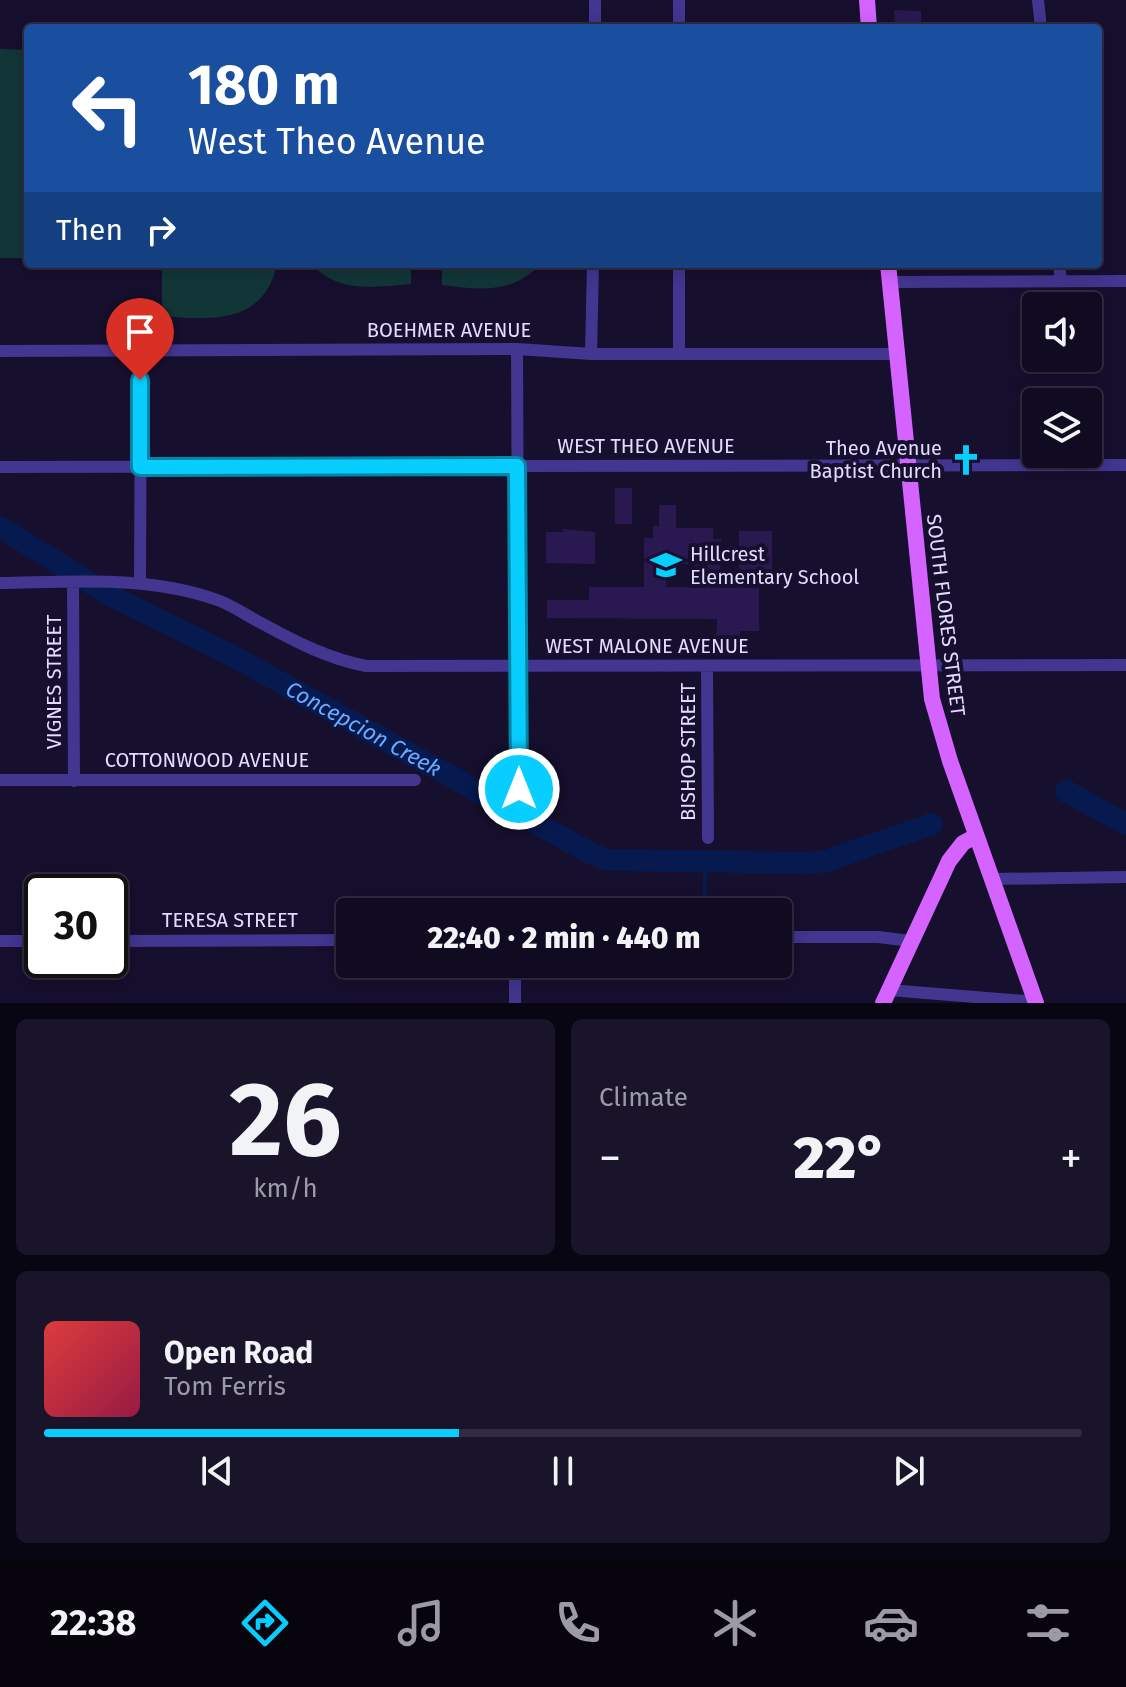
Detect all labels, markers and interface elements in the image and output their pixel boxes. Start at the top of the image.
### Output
text: 180 m [188,52,340,119]
icon: left [56,56,160,160]
text: West Theo Avenue [188,120,486,164]
icon: right [139,208,183,252]
text: Then [56,212,123,248]
map controls [1022,292,1102,468]
button: sound [1022,292,1102,372]
pin [106,298,174,380]
icon: arrive [118,310,162,354]
street label: BOEHMER AVENUE [367,318,531,342]
button: layers [1022,388,1102,468]
street label: WEST THEO AVENUE [557,434,735,458]
place label: Theo Avenue Baptist Church [810,436,942,483]
church icon: Theo Avenue Baptist Church [949,443,983,477]
street label: SOUTH FLORES STREET [922,513,970,718]
place label: Hillcrest Elementary School [690,542,859,589]
school or university icon: Hillcrest Elementary School [649,548,683,582]
street label: VIGNES STREET [42,614,66,749]
street label: WEST MALONE AVENUE [545,634,749,658]
water label: Concepcion Creek [281,675,446,782]
street label: BISHOP STREET [676,682,700,821]
position arrow [477,747,561,831]
street label: COTTONWOOD AVENUE [105,748,309,772]
speed limit sign: 30 [24,874,128,978]
street label: TERESA STREET [162,908,299,932]
text: 22:40 · 2 min · 440 m [427,920,701,956]
text: 26 [229,1058,342,1183]
text: Climate [599,1082,688,1113]
text: 22° [794,1122,888,1194]
text: − [599,1132,621,1185]
text: + [1060,1132,1082,1185]
text: km/h [253,1173,318,1204]
text: Open Road [164,1335,313,1371]
text: Tom Ferris [164,1371,286,1402]
icon: previous [195,1449,239,1493]
icon: pause [541,1449,585,1493]
icon: next [887,1449,931,1493]
icon: directions [237,1595,293,1651]
icon: music [393,1595,449,1651]
icon: phone [550,1595,606,1651]
icon: climate [707,1595,763,1651]
icon: car [863,1595,919,1651]
icon: filters [1020,1595,1076,1651]
text: 22:38 [50,1601,136,1645]

